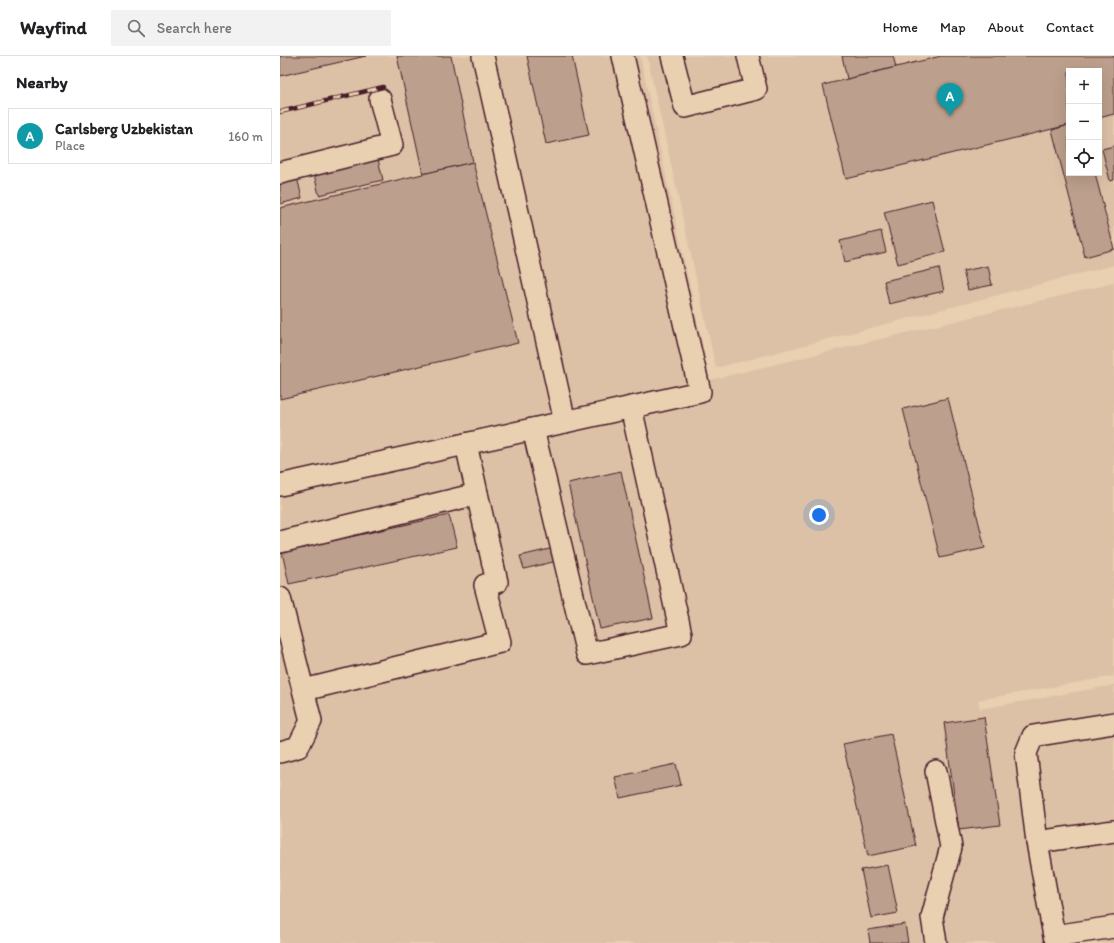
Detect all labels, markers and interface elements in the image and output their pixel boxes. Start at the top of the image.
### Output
search box [111,10,391,46]
text: Wayfind [20,16,87,39]
icon: search [125,17,147,39]
text: Search here [157,19,232,37]
text: Home [883,19,918,36]
text: Map [940,19,966,36]
text: About [988,19,1024,36]
text: Contact [1046,19,1094,36]
map controls [1066,68,1102,176]
button: + [1066,68,1102,104]
text: Nearby [16,72,68,92]
pin: A [937,83,963,116]
button: − [1066,104,1102,140]
text: Carlsberg Uzbekistan [55,120,193,138]
text: A [26,129,34,144]
text: 160 m [228,129,263,144]
text: Place [55,138,85,153]
button: locate [1066,140,1102,176]
your location [809,505,829,525]

